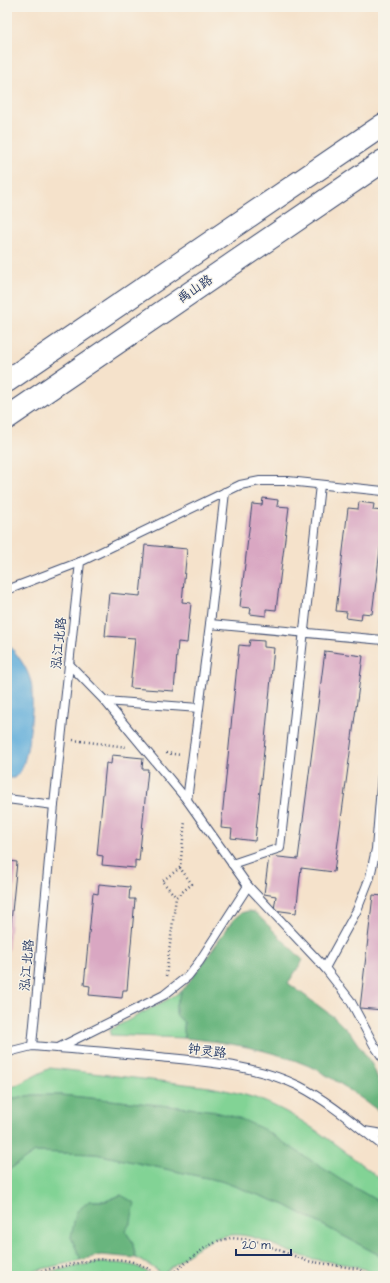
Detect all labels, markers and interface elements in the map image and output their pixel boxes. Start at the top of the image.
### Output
street label: 禹山路 [174,271,216,307]
street label: 泓江北路 [47,616,71,670]
street label: 泓江北路 [16,938,38,992]
street label: 钟灵路 [187,1040,227,1062]
scale bar [236,1231,291,1257]
text: 20 m [242,1237,271,1254]

